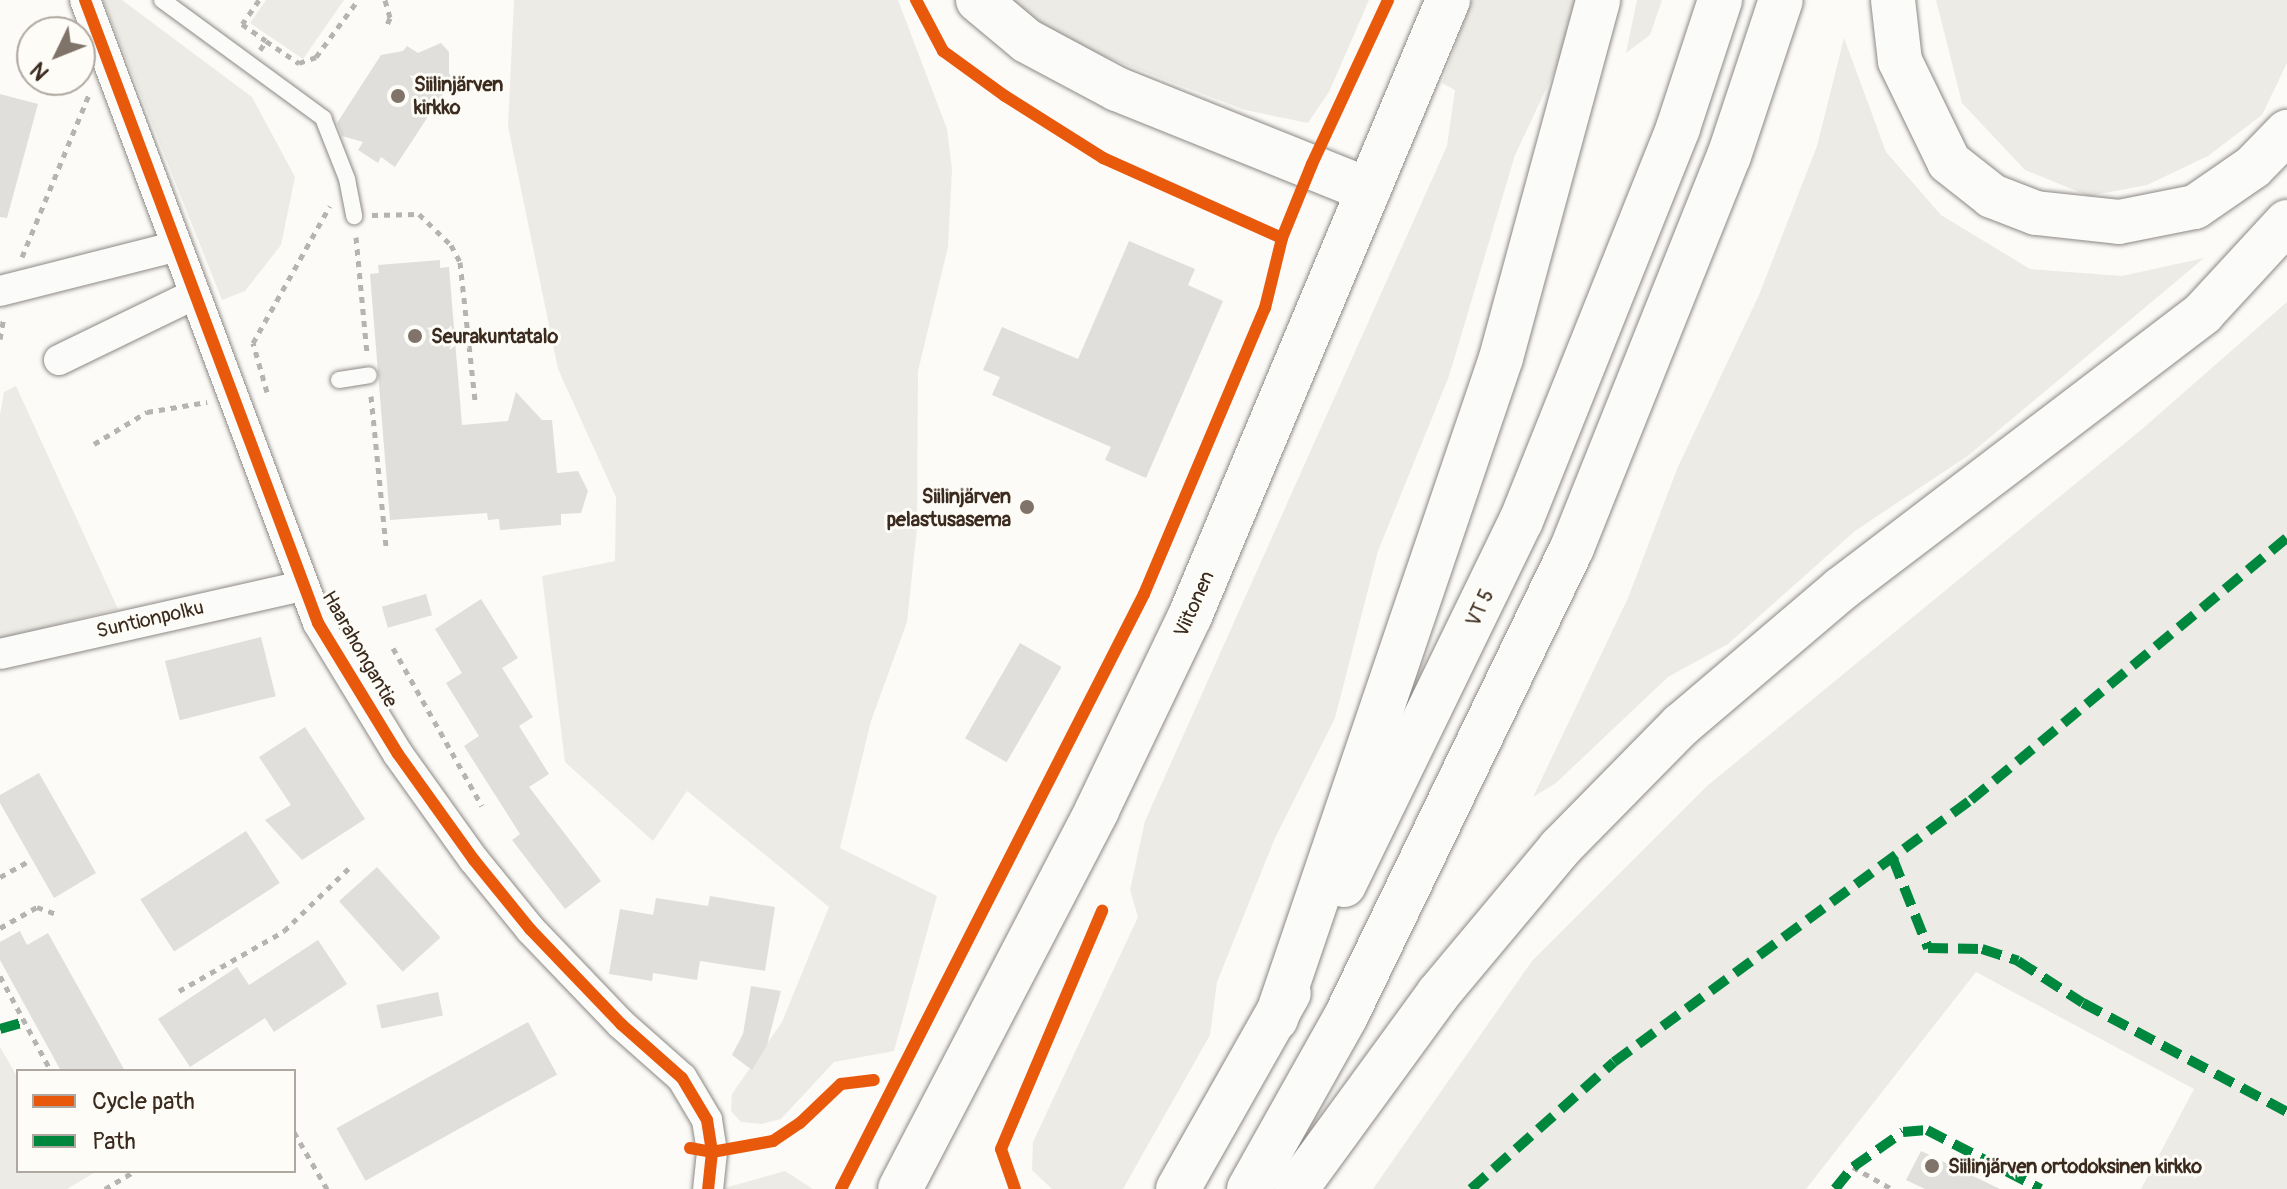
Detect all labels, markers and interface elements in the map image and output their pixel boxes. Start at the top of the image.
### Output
north arrow [16,16,96,96]
text: N [25,56,55,86]
place label: Siilinjärven kirkko [414,72,503,119]
marker: Siilinjärven kirkko [389,87,407,105]
place label: Seurakuntatalo [431,324,558,348]
marker: Seurakuntatalo [406,327,424,345]
place label: Siilinjärven pelastusasema [887,484,1011,531]
marker: Siilinjärven pelastusasema [1018,498,1036,516]
street label: Viitonen [1169,567,1219,641]
street label: VT 5 [1461,586,1499,630]
street label: Haarahongantie [317,587,403,711]
street label: Suntionpolku [94,595,206,643]
legend [16,1069,296,1173]
text: Cycle path [92,1087,195,1116]
text: Path [92,1127,136,1156]
place label: Siilinjärven ortodoksinen kirkko [1948,1154,2202,1178]
marker: Siilinjärven ortodoksinen kirkko [1923,1157,1941,1175]

